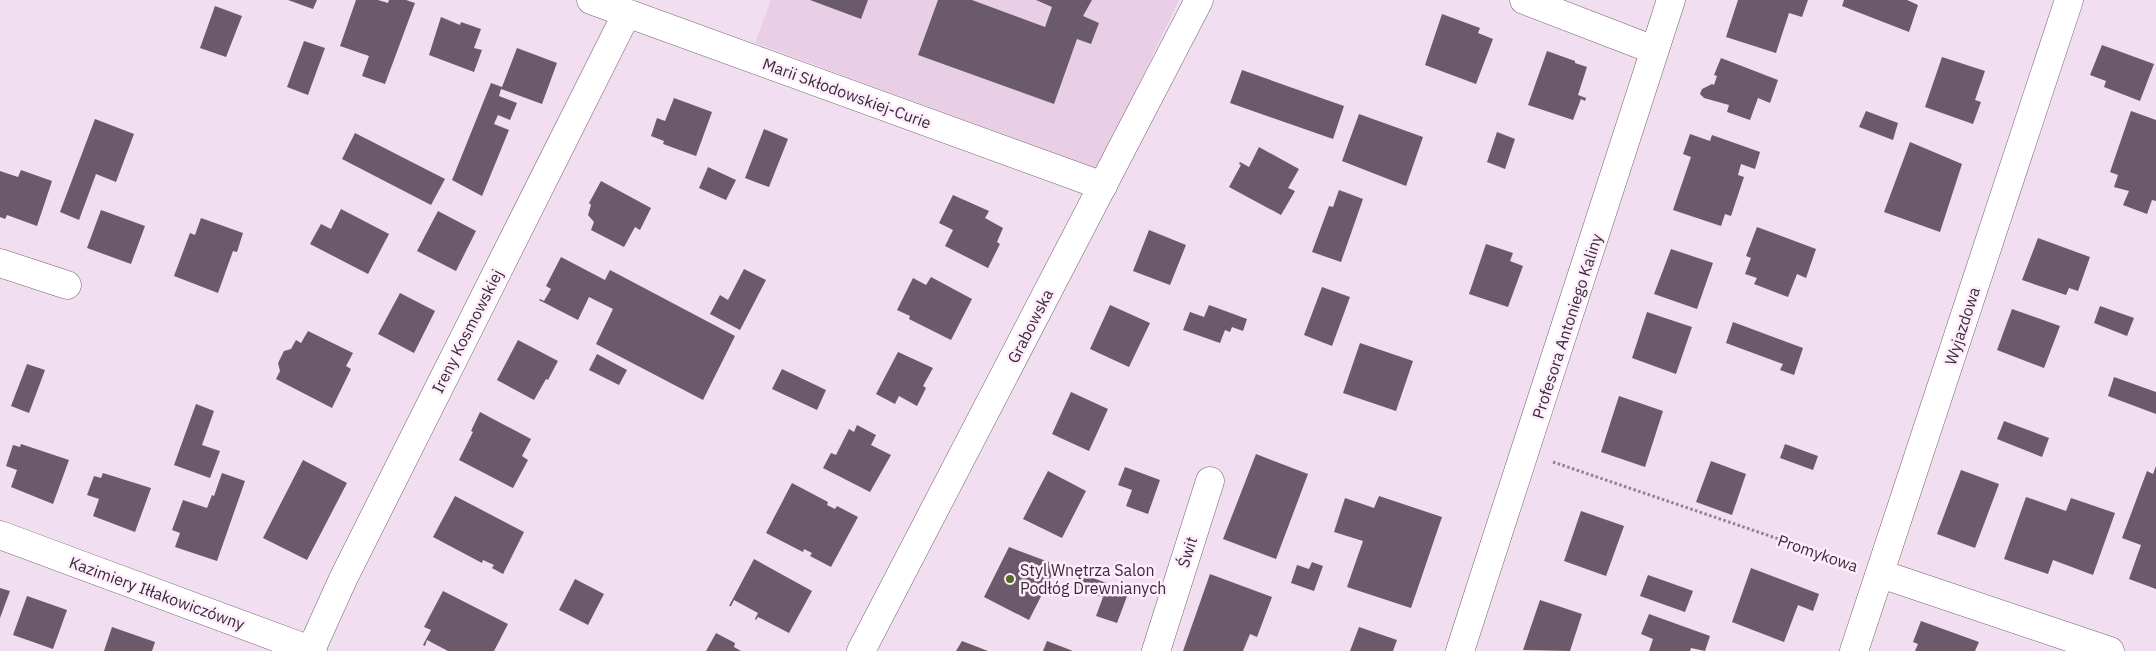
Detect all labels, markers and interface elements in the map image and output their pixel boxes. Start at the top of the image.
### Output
street label: Marii Skłodowskiej-Curie [760,53,934,133]
street label: Profesora Antoniego Kaliny [1528,231,1606,421]
street label: Ireny Kosmowskiej [427,266,507,396]
street label: Wyjazdowa [1940,284,1984,368]
street label: Grabowska [1003,285,1057,366]
street label: Promykowa [1775,530,1861,576]
street label: Świt [1172,534,1201,570]
street label: Kazimiery Iłłakowiczówny [67,552,247,634]
place label: Styl Wnętrza Salon Podłóg Drewnianych [1020,560,1166,598]
marker: Styl Wnętrza Salon Podłóg Drewnianych [1004,573,1016,585]

